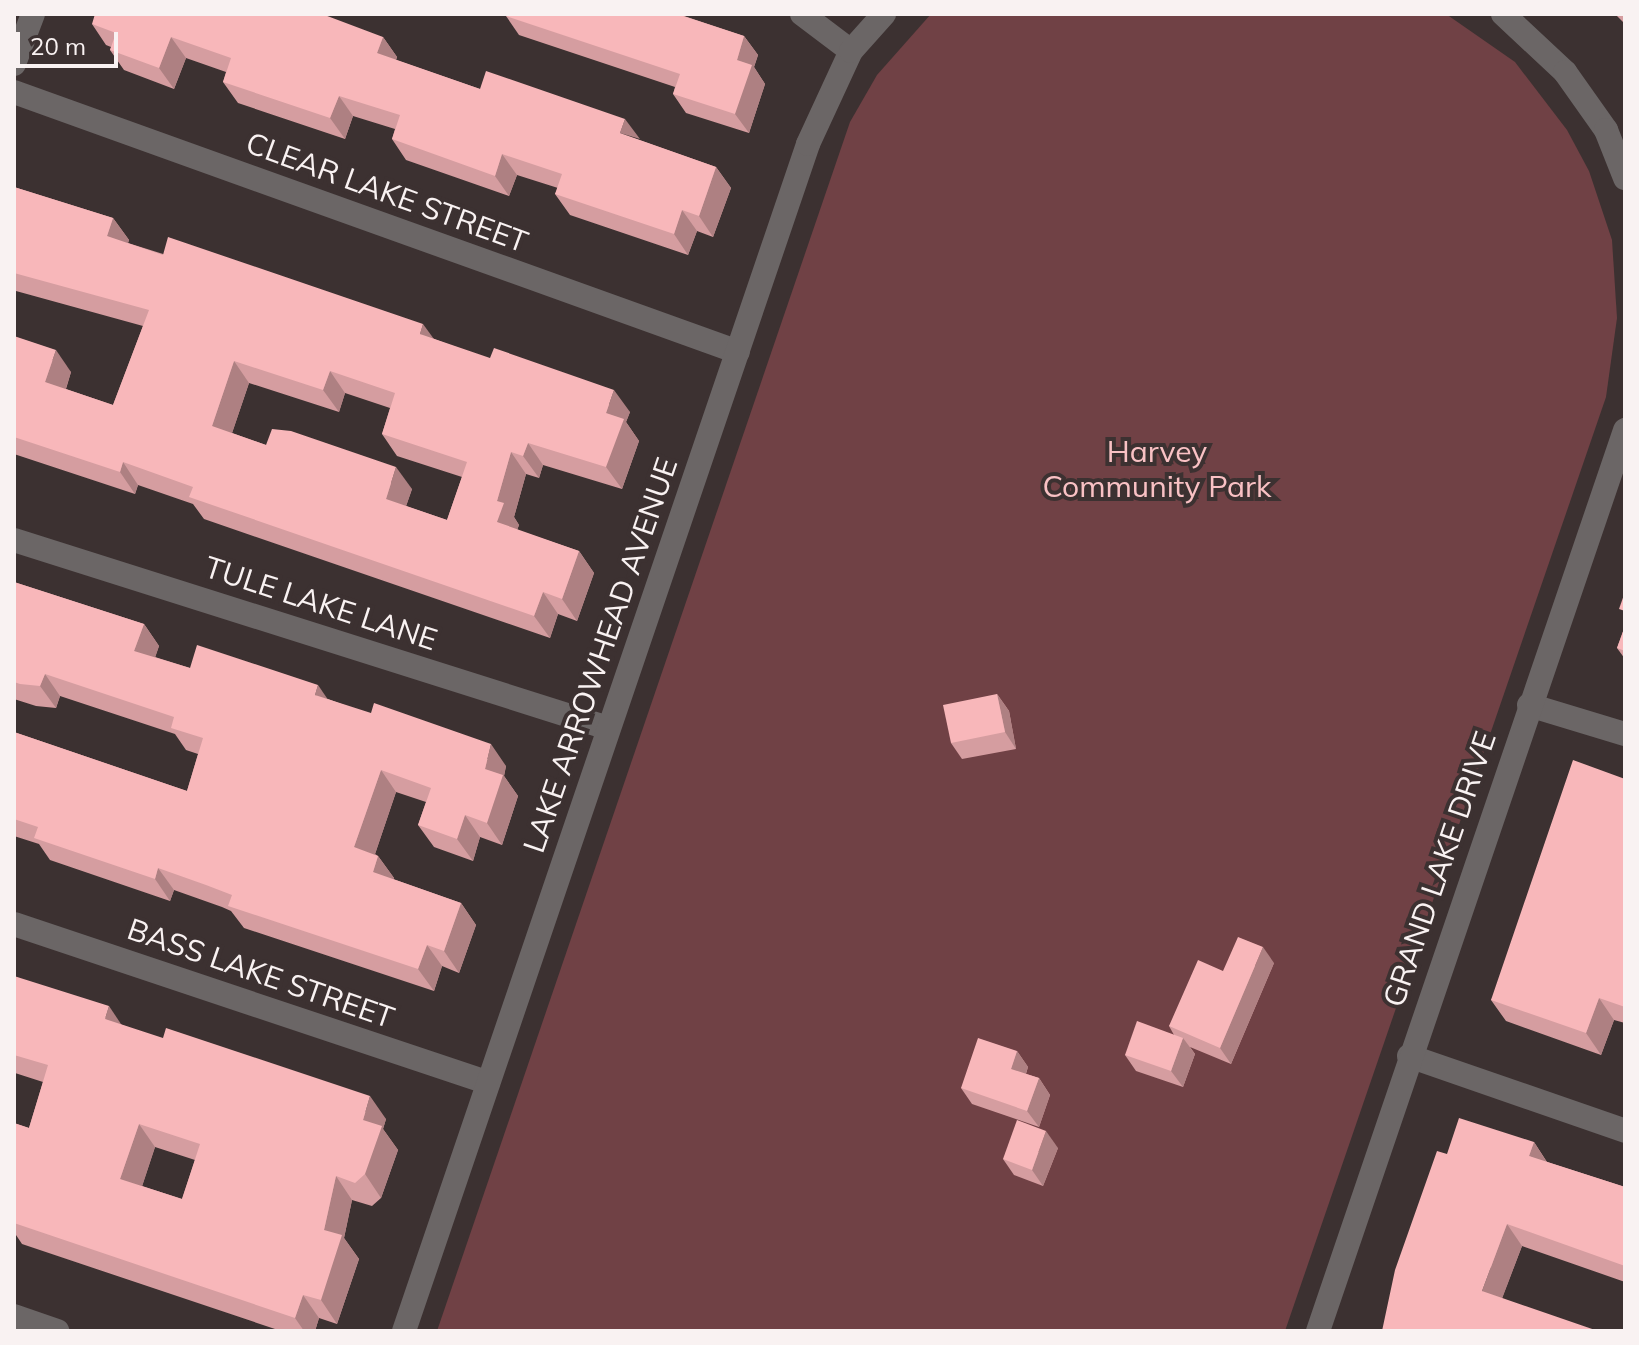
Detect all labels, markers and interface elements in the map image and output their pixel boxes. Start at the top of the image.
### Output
scale bar [20,16,122,66]
text: 20 m [30,31,86,61]
street label: CLEAR LAKE STREET [241,124,533,260]
park label: Harvey Community Park [1043,433,1271,504]
street label: LAKE ARROWHEAD AVENUE [515,453,685,857]
street label: TULE LAKE LANE [200,548,442,658]
street label: GRAND LAKE DRIVE [1375,727,1503,1011]
street label: BASS LAKE STREET [123,910,399,1036]

